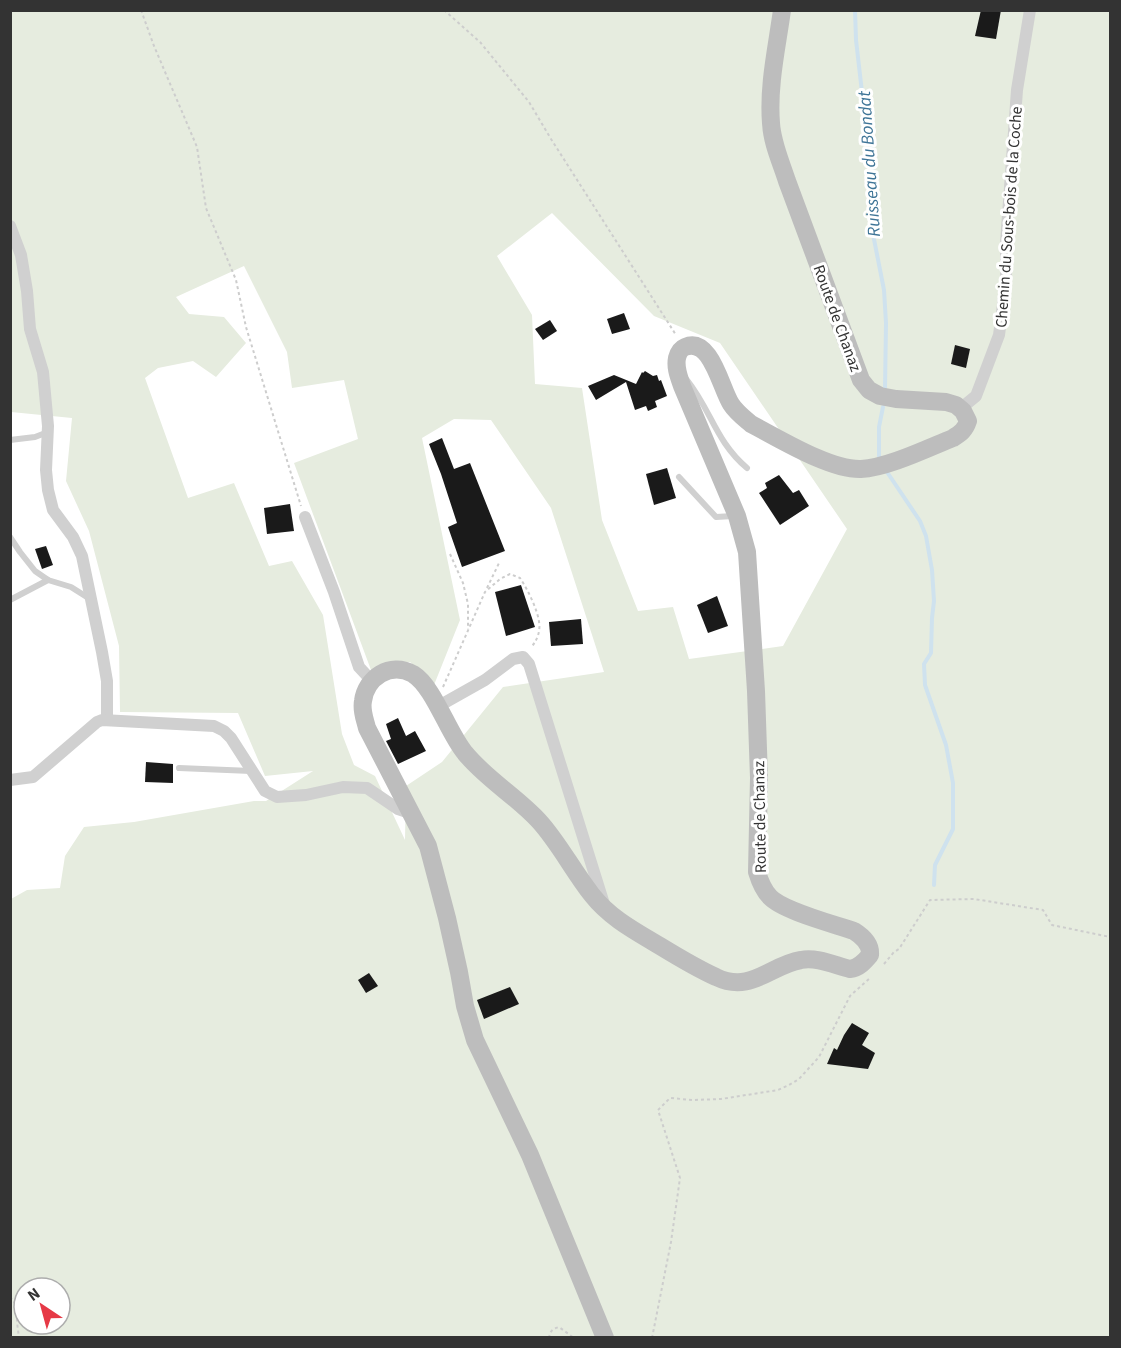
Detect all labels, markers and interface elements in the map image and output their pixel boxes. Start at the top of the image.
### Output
water label: Ruisseau du Bondat [852,89,887,238]
street label: Chemin du Sous-bois de la Coche [990,106,1028,329]
street label: Route de Chanaz [808,262,867,375]
street label: Route de Chanaz [748,761,772,873]
north arrow [12,1276,72,1336]
text: N [23,1283,45,1307]

